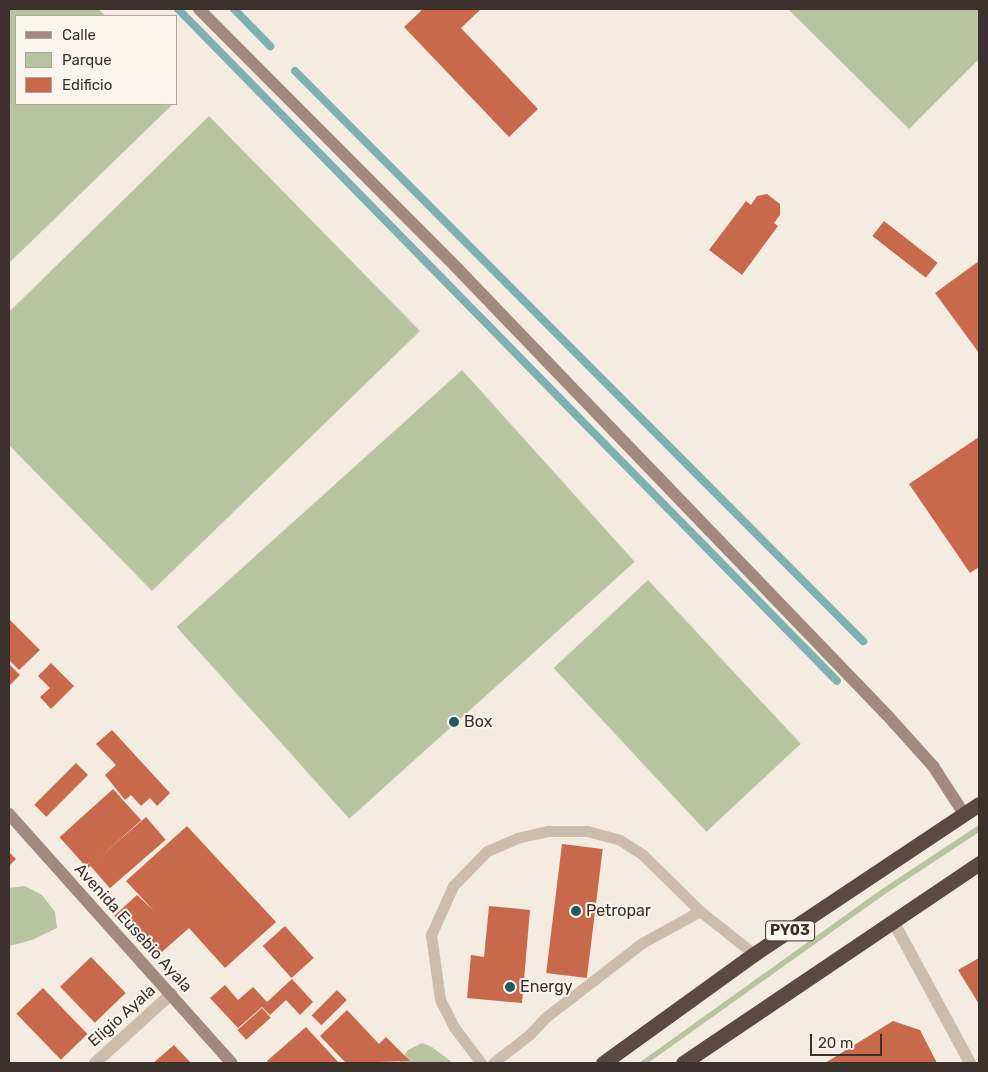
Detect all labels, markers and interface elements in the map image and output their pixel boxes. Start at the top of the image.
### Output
legend [15,15,178,105]
text: Calle [62,26,96,44]
text: Parque [62,51,112,69]
text: Edificio [62,76,112,94]
place label: Box [464,712,492,732]
marker: Box [448,716,460,728]
street label: Avenida Eusebio Ayala [70,860,196,996]
place label: Petropar [586,901,651,921]
marker: Petropar [570,905,582,917]
road number: PY03 [765,918,815,944]
place label: Energy [520,977,573,997]
street label: Eligio Ayala [84,981,160,1051]
marker: Energy [504,981,516,993]
scale bar [813,1024,886,1056]
text: 20 m [818,1034,853,1052]

